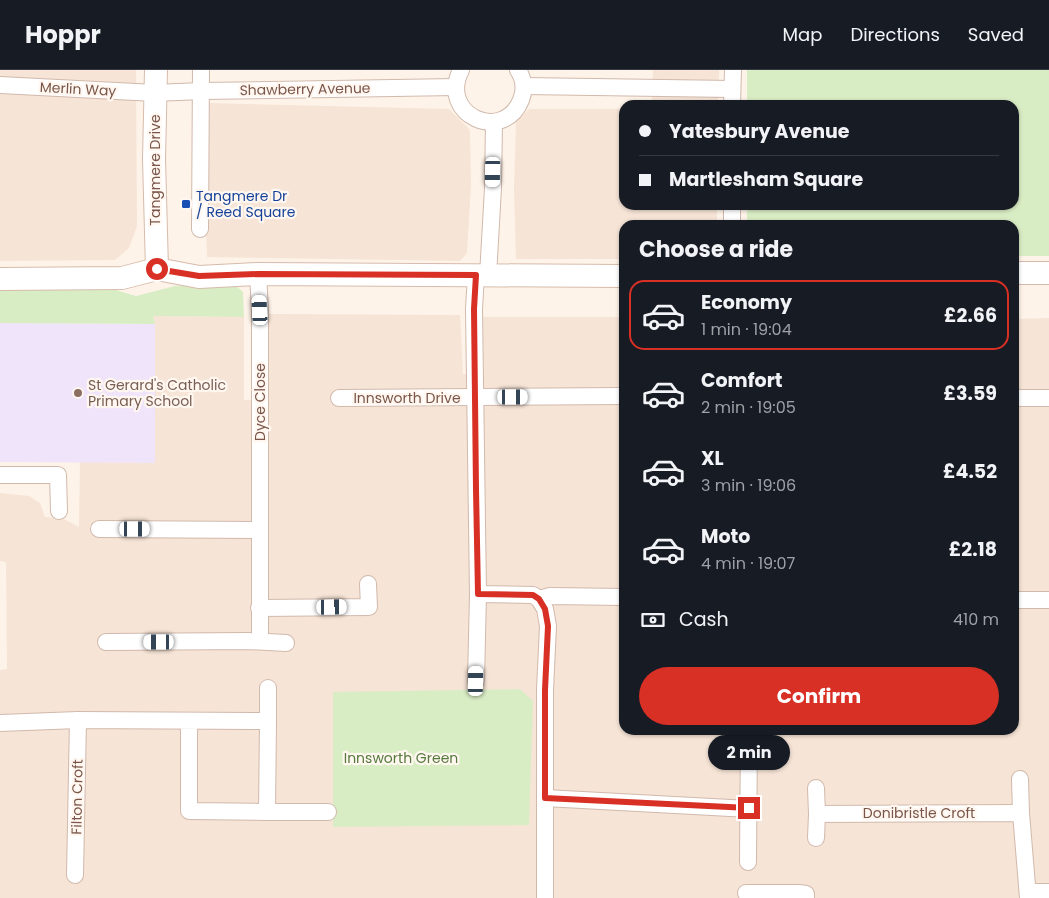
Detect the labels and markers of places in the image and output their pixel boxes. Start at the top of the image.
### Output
place label: Tangmere Dr / Reed Square [196,186,296,222]
marker: Tangmere Dr / Reed Square [180,198,192,210]
place label: St Gerard's Catholic Primary School [88,375,226,411]
marker: St Gerard's Catholic Primary School [72,387,84,399]

